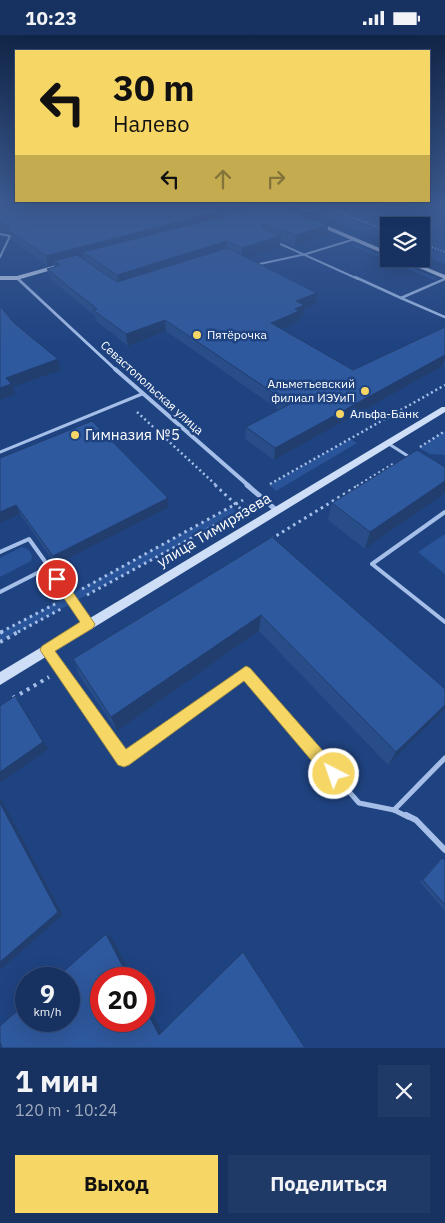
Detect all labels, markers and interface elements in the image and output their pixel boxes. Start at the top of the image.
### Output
text: 10:23 [25,6,77,30]
text: 30 m [113,65,195,111]
icon: left [30,70,95,135]
text: Налево [113,109,190,138]
icon: left [156,165,184,193]
icon: ahead [209,165,237,193]
icon: right [262,165,290,193]
map controls [380,217,430,267]
button: layers [380,217,430,267]
place label: Пятёрочка [207,327,267,342]
marker: Пятёрочка [191,329,203,341]
street label: Севастопольская улица [98,337,207,438]
place label: Альметьевский филиал ИЭУиП [267,376,355,405]
marker: Альметьевский филиал ИЭУиП [359,385,371,397]
place label: Альфа-Банк [350,406,419,421]
marker: Альфа-Банк [334,408,346,420]
place label: Гимназия №5 [85,425,180,444]
marker: Гимназия №5 [69,429,81,441]
street label: улица Тимирязева [153,488,274,571]
pin [36,558,78,600]
icon: arrive [43,565,71,593]
position arrow [307,747,359,799]
speed limit sign: 20 [90,967,155,1032]
text: 9 [40,977,55,1010]
text: km/h [33,1004,62,1019]
text: 1 мин [15,1061,99,1100]
button: close [378,1065,430,1117]
text: 120 m · 10:24 [15,1100,117,1120]
button: Выход [15,1155,218,1213]
button: Поделиться [228,1155,430,1213]

